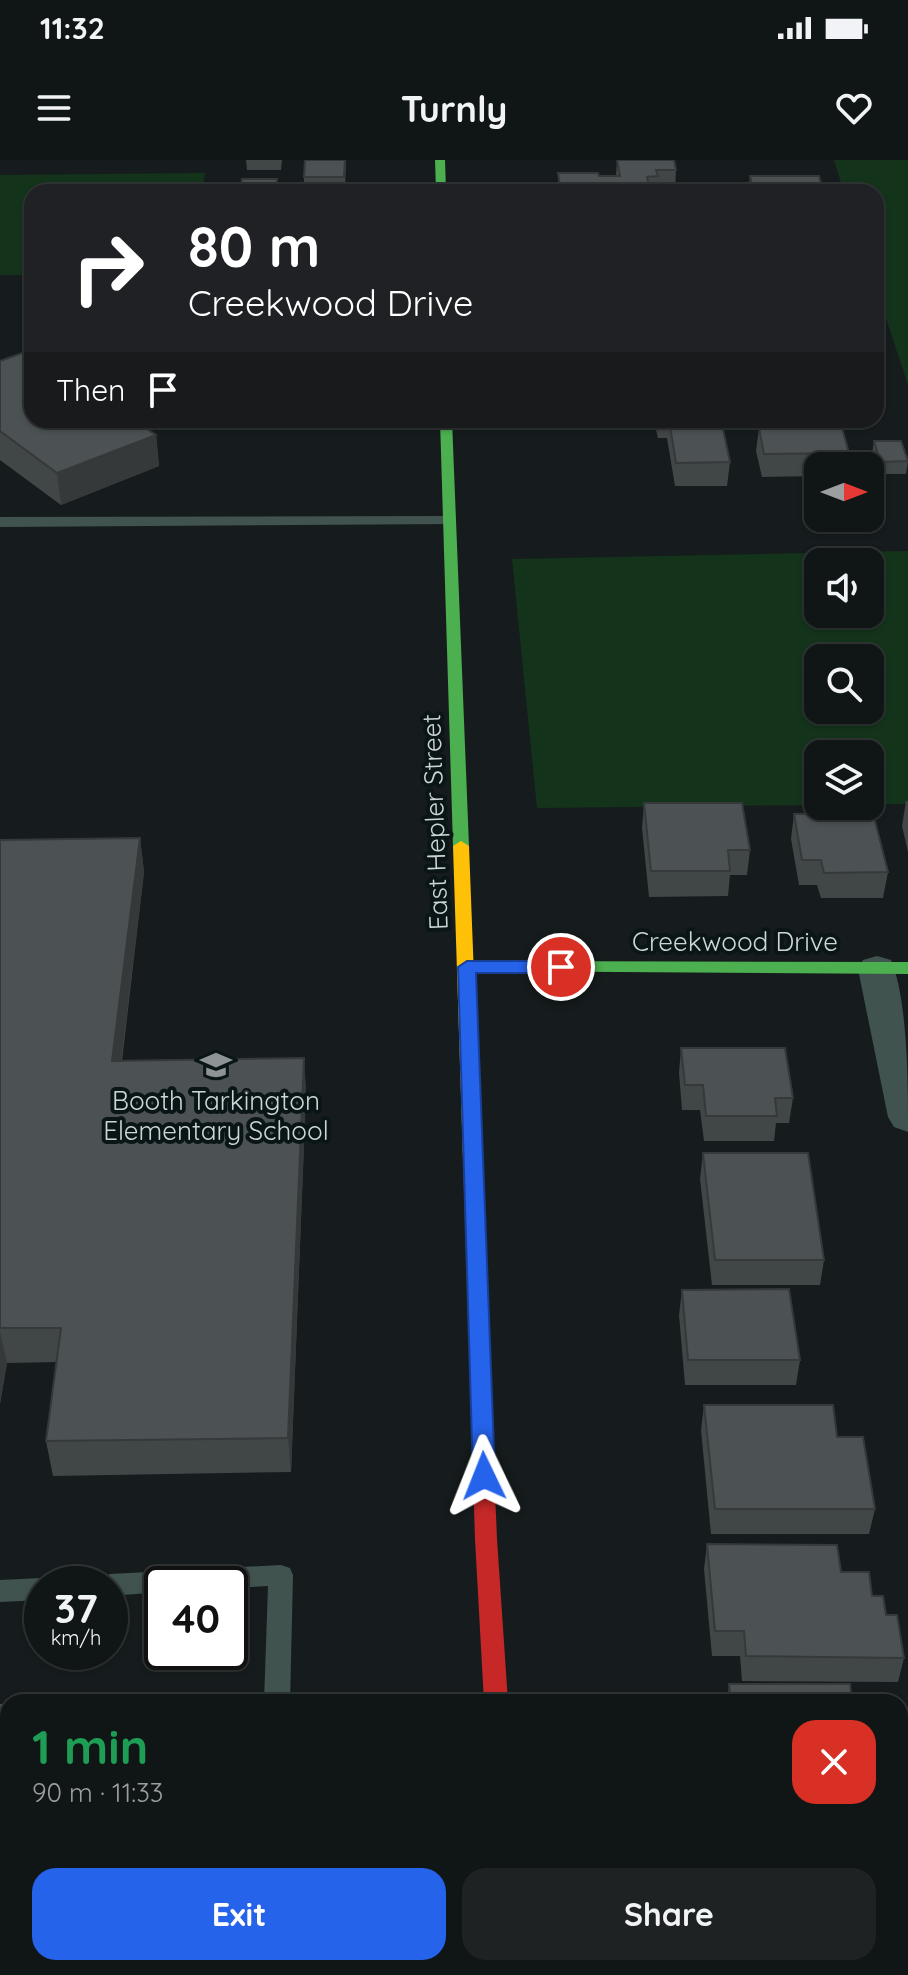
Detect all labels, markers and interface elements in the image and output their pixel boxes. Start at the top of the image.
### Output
text: 11:32 [40,9,105,47]
icon: menu [32,86,76,130]
text: Turnly [401,86,507,131]
icon: heart [832,86,876,130]
text: 80 m [188,211,320,281]
icon: right [56,216,160,320]
text: Creekwood Drive [188,280,473,325]
icon: arrive [141,368,185,412]
text: Then [56,371,125,409]
north arrow [804,452,884,532]
map controls [804,452,884,820]
button: sound [804,548,884,628]
button: search [804,644,884,724]
street label: East Hepler Street [414,713,455,931]
button: layers [804,740,884,820]
street label: Creekwood Drive [632,925,838,958]
pin [527,933,595,1001]
icon: arrive [539,945,583,989]
school or university icon: Booth Tarkington Elementary School [199,1048,233,1082]
place label: Booth Tarkington Elementary School [103,1084,329,1147]
position arrow [442,1434,526,1518]
speed limit sign: 40 [144,1566,248,1670]
text: 37 [54,1583,98,1633]
text: km/h [51,1625,101,1650]
text: 1 min [32,1716,148,1776]
button: close [792,1720,876,1804]
text: 90 m · 11:33 [32,1776,163,1809]
button: Exit [32,1868,446,1960]
button: Share [462,1868,876,1960]

